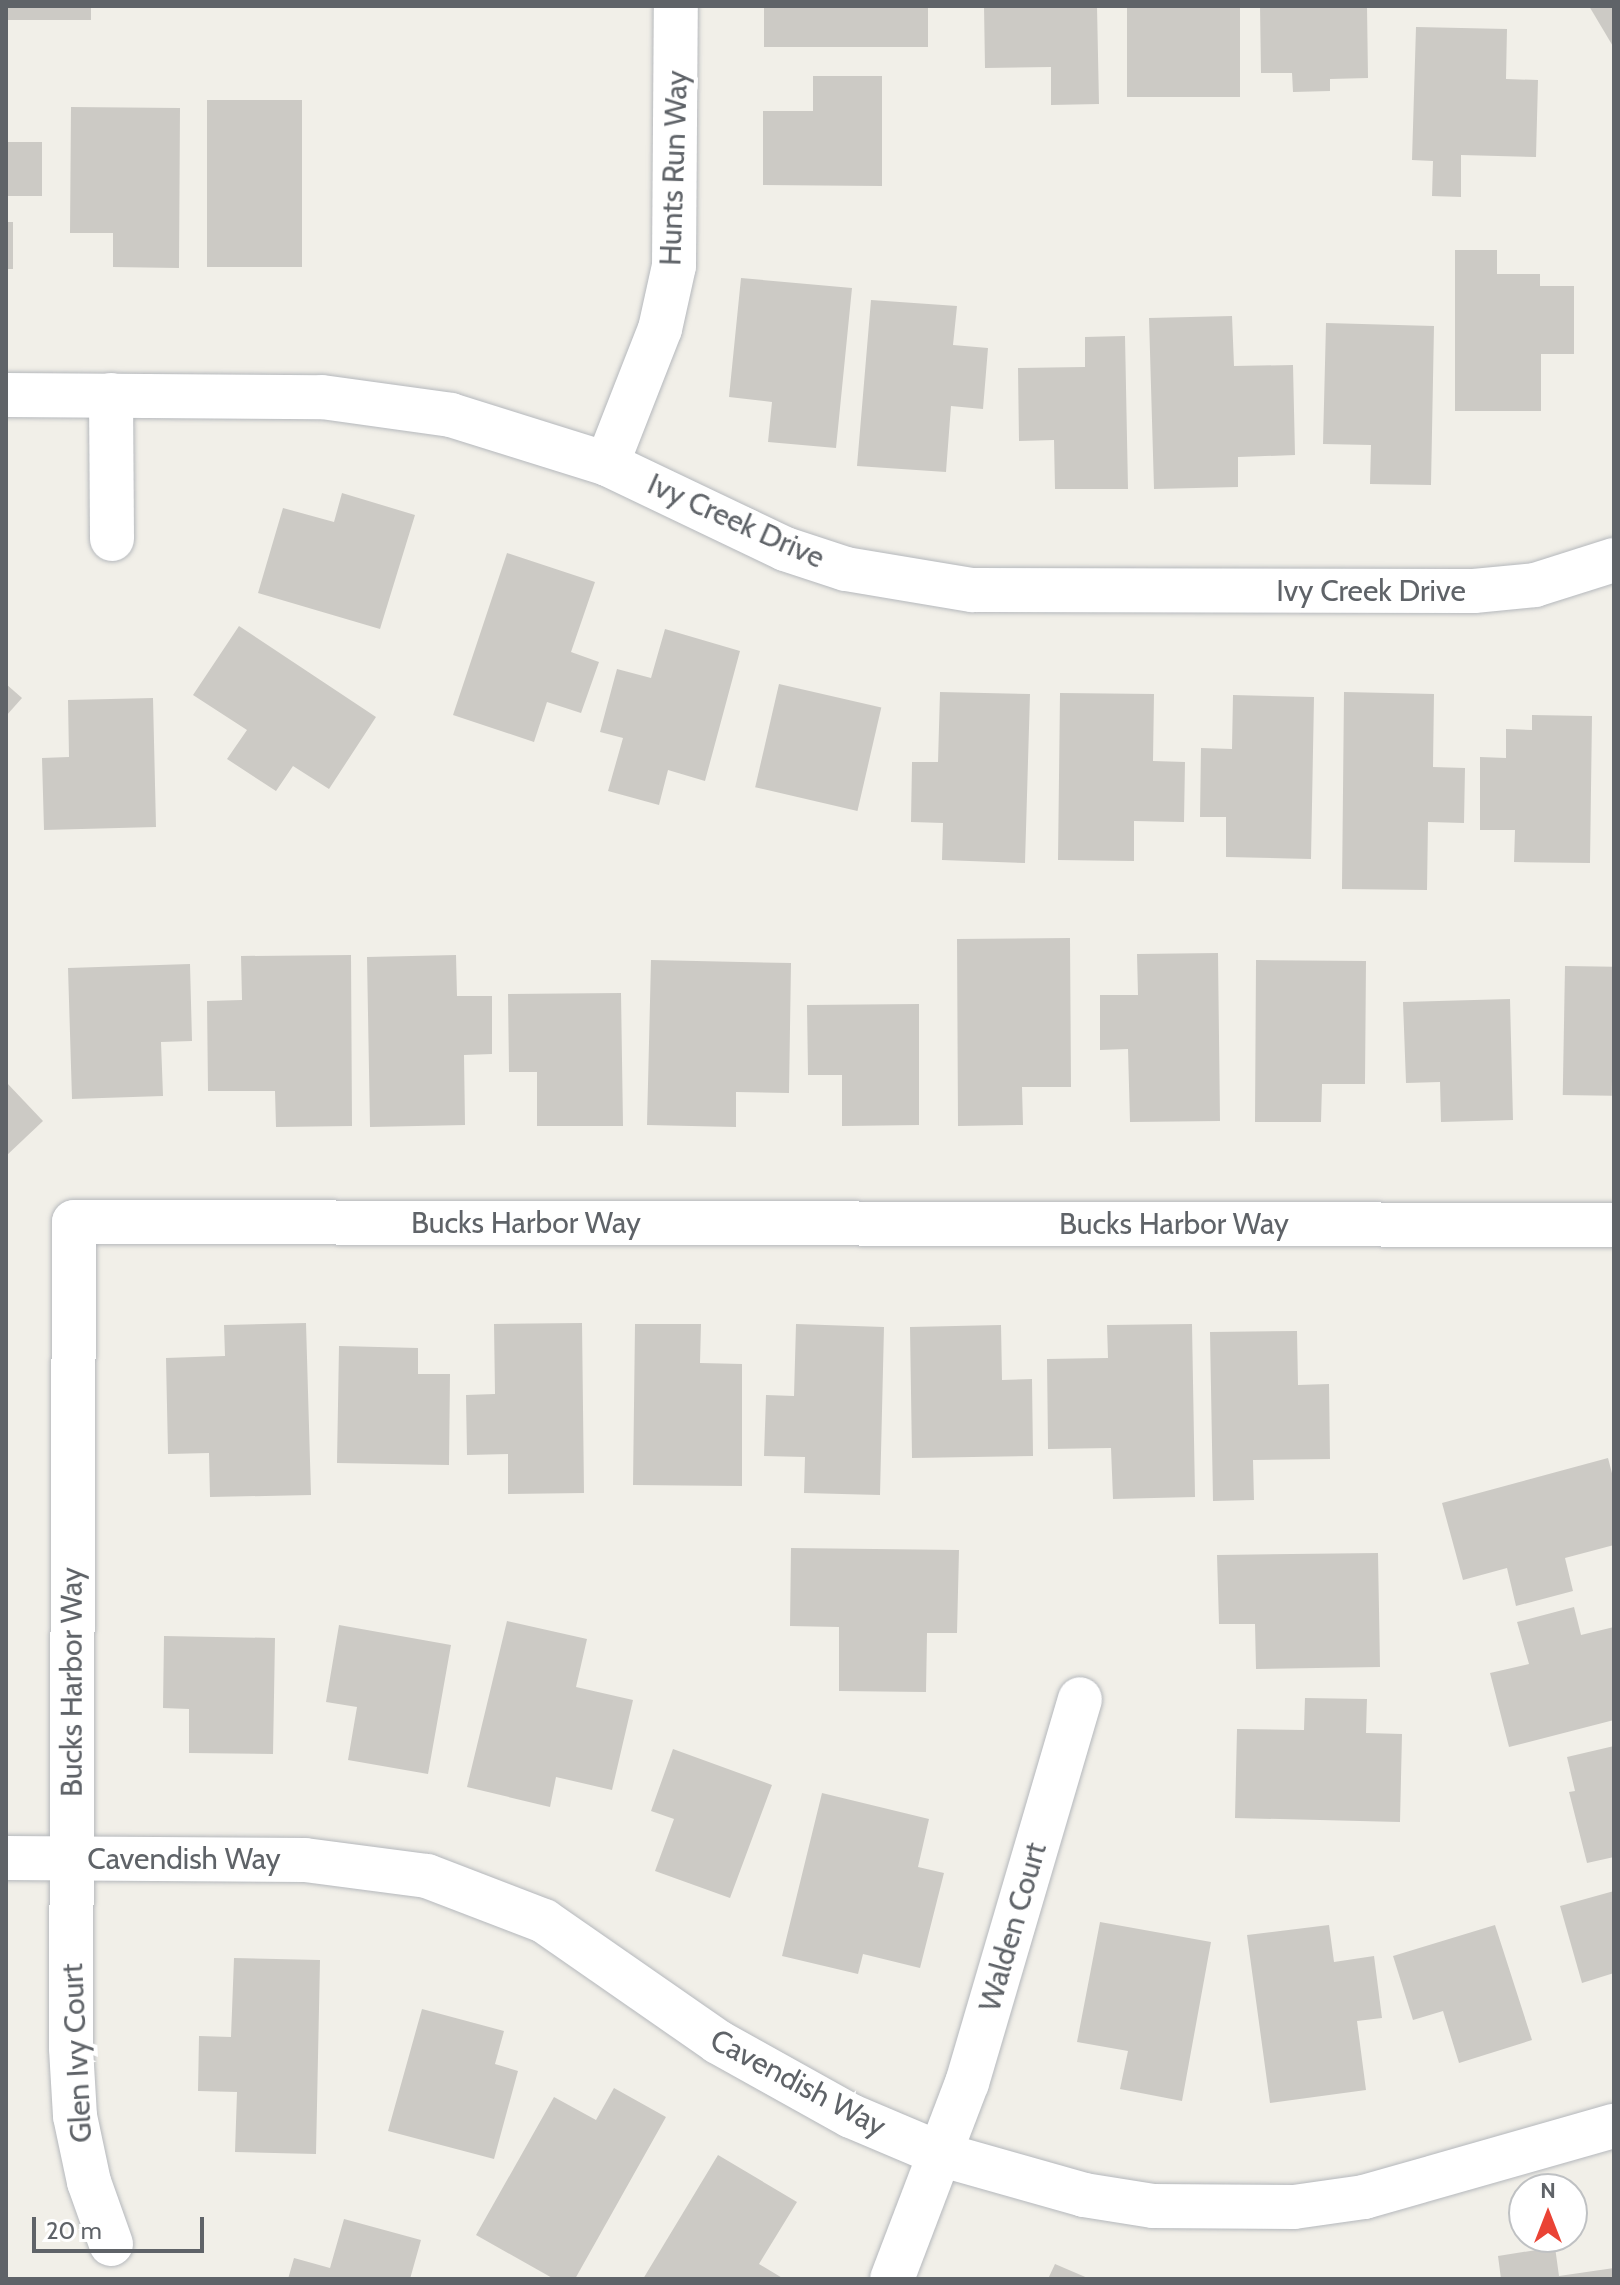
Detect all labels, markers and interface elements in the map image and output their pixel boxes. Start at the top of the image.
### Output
street label: Hunts Run Way [653,70,695,266]
street label: Ivy Creek Drive [642,466,830,576]
street label: Ivy Creek Drive [1276,573,1466,609]
street label: Bucks Harbor Way [411,1205,641,1241]
street label: Bucks Harbor Way [1059,1206,1289,1242]
street label: Bucks Harbor Way [54,1567,90,1797]
street label: Walden Court [972,1838,1054,2016]
street label: Cavendish Way [87,1841,281,1877]
street label: Glen Ivy Court [54,1962,100,2144]
street label: Cavendish Way [704,2022,892,2144]
north arrow [1508,2173,1588,2253]
text: N [1540,2177,1556,2204]
scale bar [36,2201,208,2251]
text: 20 m [46,2216,102,2245]

